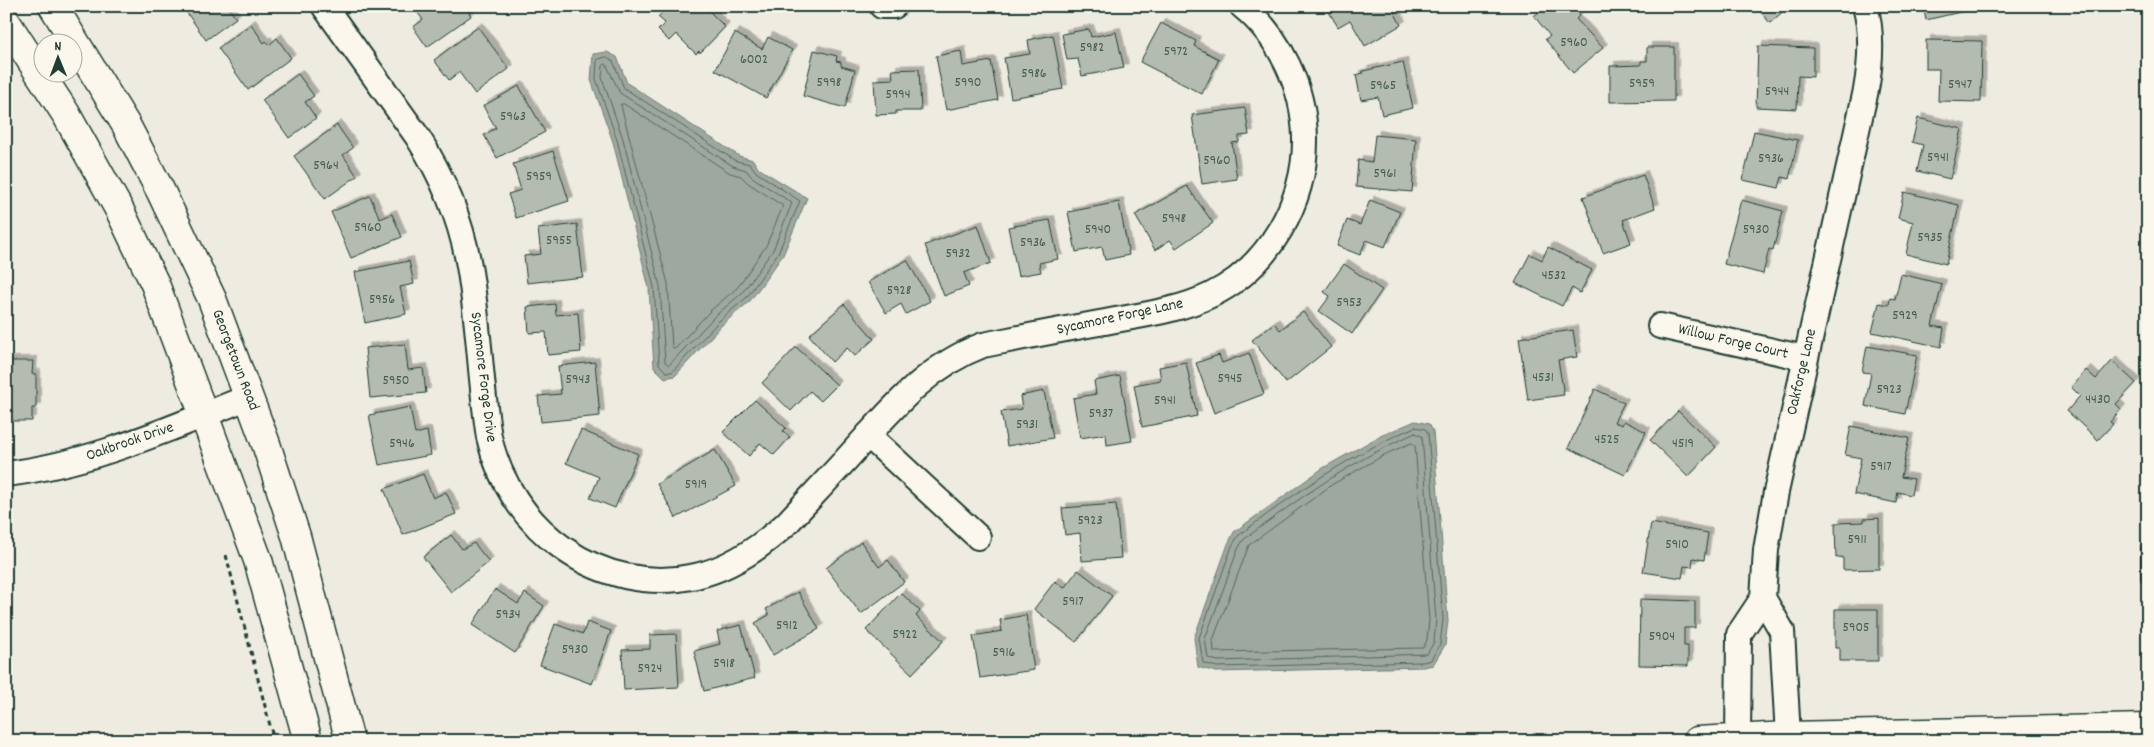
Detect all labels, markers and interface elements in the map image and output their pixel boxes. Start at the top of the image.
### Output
north arrow [32,32,82,82]
house number: 5960 [1560,33,1588,53]
text: N [54,37,62,57]
house number: 5982 [1080,38,1104,58]
house number: 5972 [1164,42,1188,62]
house number: 6002 [740,50,768,70]
house number: 5986 [1021,64,1047,84]
house number: 5998 [817,73,842,93]
house number: 5990 [955,73,981,93]
house number: 5959 [1629,74,1655,94]
house number: 5947 [1948,75,1972,95]
house number: 5965 [1370,76,1396,96]
house number: 5944 [1765,82,1789,102]
house number: 5994 [885,85,911,105]
house number: 5963 [500,107,526,127]
house number: 5941 [1927,148,1949,168]
house number: 5936 [1758,149,1784,169]
house number: 5960 [1203,151,1231,171]
house number: 5964 [313,156,339,176]
house number: 5961 [1374,164,1396,184]
house number: 5959 [526,167,552,187]
house number: 5948 [1162,209,1187,229]
house number: 5960 [354,218,382,238]
house number: 5940 [1085,220,1111,240]
house number: 5930 [1743,220,1769,240]
house number: 5935 [1917,228,1943,248]
house number: 5955 [546,231,572,251]
house number: 5936 [1020,233,1046,253]
house number: 5932 [945,244,971,264]
house number: 4532 [1542,266,1566,286]
house number: 5928 [887,281,912,301]
house number: 5956 [369,290,395,310]
street label: Sycamore Forge Lane [1055,292,1185,342]
house number: 5953 [1336,293,1362,313]
street label: Georgetown Road [205,306,265,414]
house number: 5929 [1892,306,1918,326]
street label: Sycamore Forge Drive [464,311,502,443]
street label: Willow Forge Court [1676,318,1790,366]
street label: Oakforge Lane [1781,326,1823,418]
house number: 4531 [1532,368,1554,388]
house number: 5945 [1217,369,1243,389]
house number: 5943 [566,370,590,390]
house number: 5950 [382,371,410,391]
house number: 5923 [1876,380,1902,400]
house number: 4430 [2085,390,2111,410]
house number: 5941 [1154,391,1176,411]
house number: 5937 [1089,404,1113,424]
house number: 5931 [1016,415,1038,435]
street label: Oakbrook Drive [83,416,177,468]
house number: 4525 [1595,430,1619,450]
house number: 5946 [389,434,415,454]
house number: 4519 [1672,434,1694,454]
house number: 5917 [1870,457,1892,477]
house number: 5919 [685,475,707,495]
house number: 5923 [1077,511,1103,531]
house number: 5911 [1847,530,1867,550]
house number: 5910 [1665,535,1689,555]
house number: 5917 [1062,592,1084,612]
house number: 5934 [496,605,520,625]
house number: 5912 [776,616,798,636]
house number: 5905 [1842,618,1870,638]
house number: 5922 [892,625,918,645]
house number: 5904 [1649,627,1675,647]
house number: 5930 [562,640,588,660]
house number: 5916 [993,643,1016,663]
house number: 5918 [713,654,735,674]
house number: 5924 [638,659,662,679]

